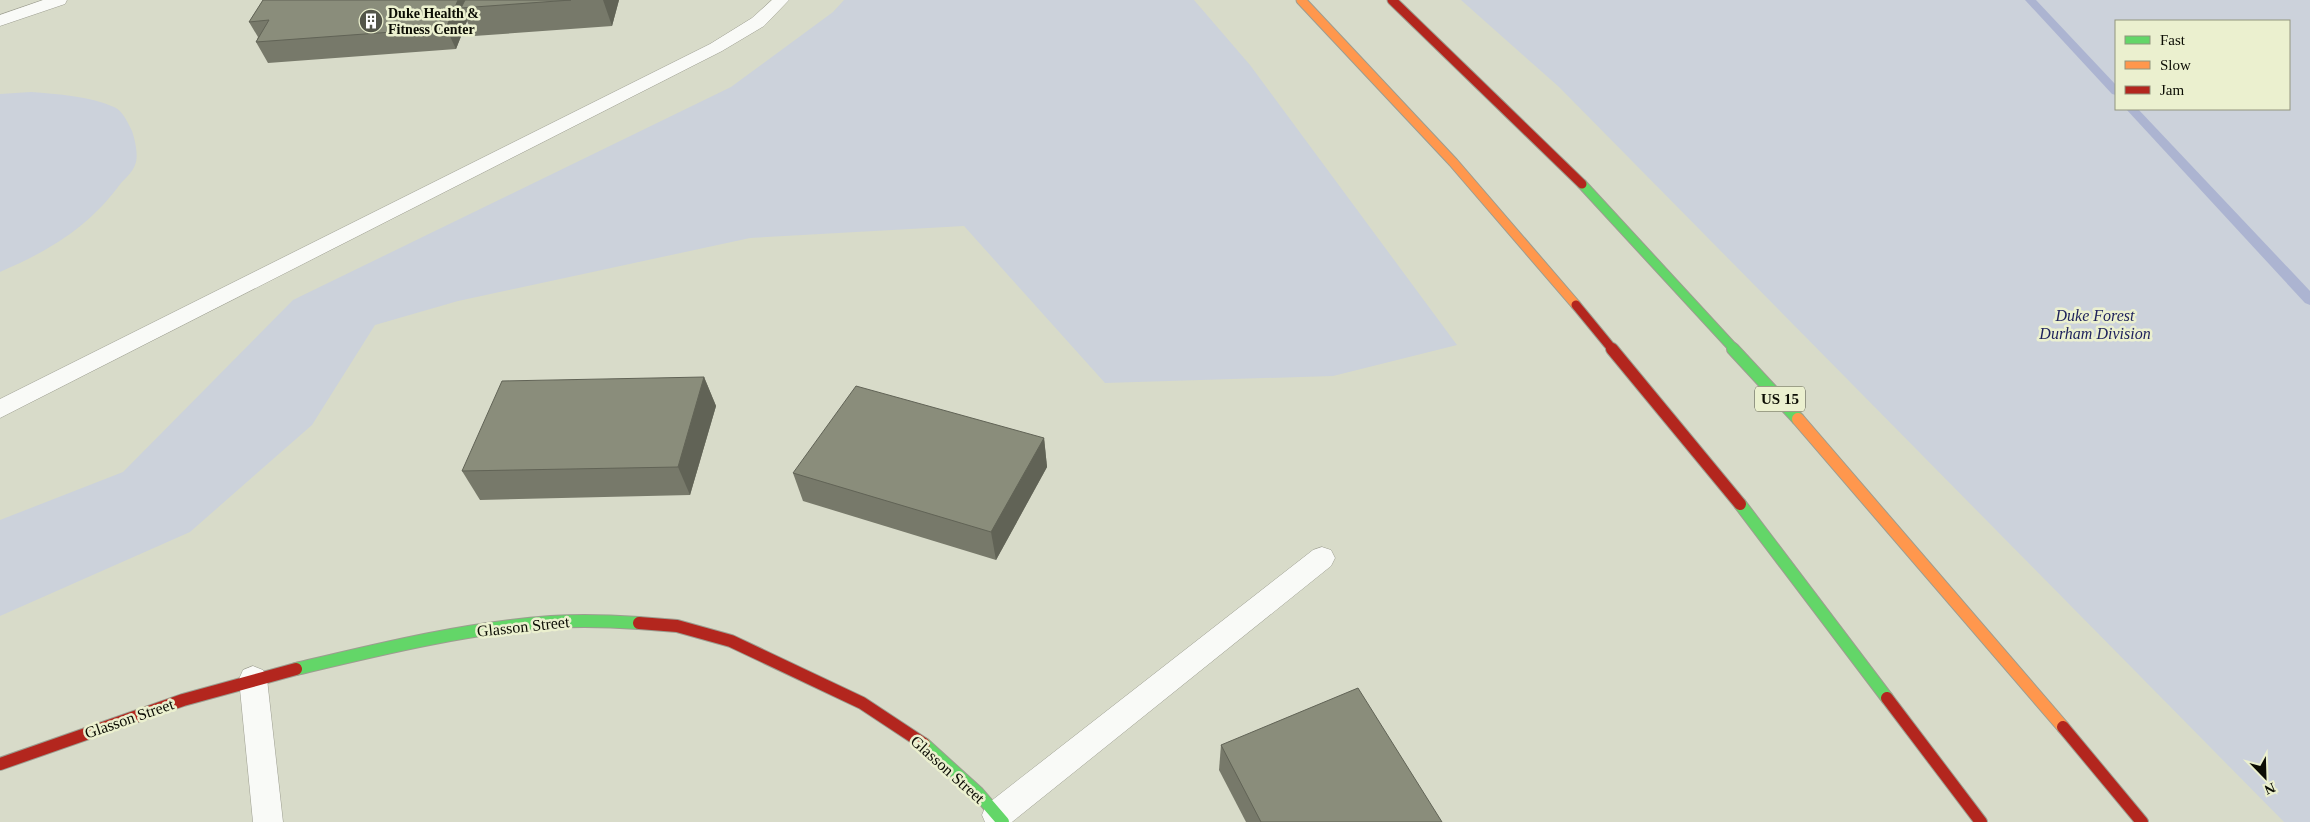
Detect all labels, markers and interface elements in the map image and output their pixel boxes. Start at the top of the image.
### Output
place label: Duke Health & Fitness Center [388,6,479,37]
building icon: Duke Health & Fitness Center [358,8,384,34]
legend [2115,20,2290,110]
text: Fast [2160,32,2186,48]
text: Slow [2160,57,2191,73]
text: Jam [2160,82,2184,98]
park label: Duke Forest Durham Division [2038,307,2151,342]
road number: US 15 [1755,386,1805,412]
street label: Glasson Street [476,613,571,640]
street label: Glasson Street [82,695,176,742]
street label: Glasson Street [907,732,988,807]
north arrow [2240,752,2290,802]
text: N [2262,780,2277,797]

